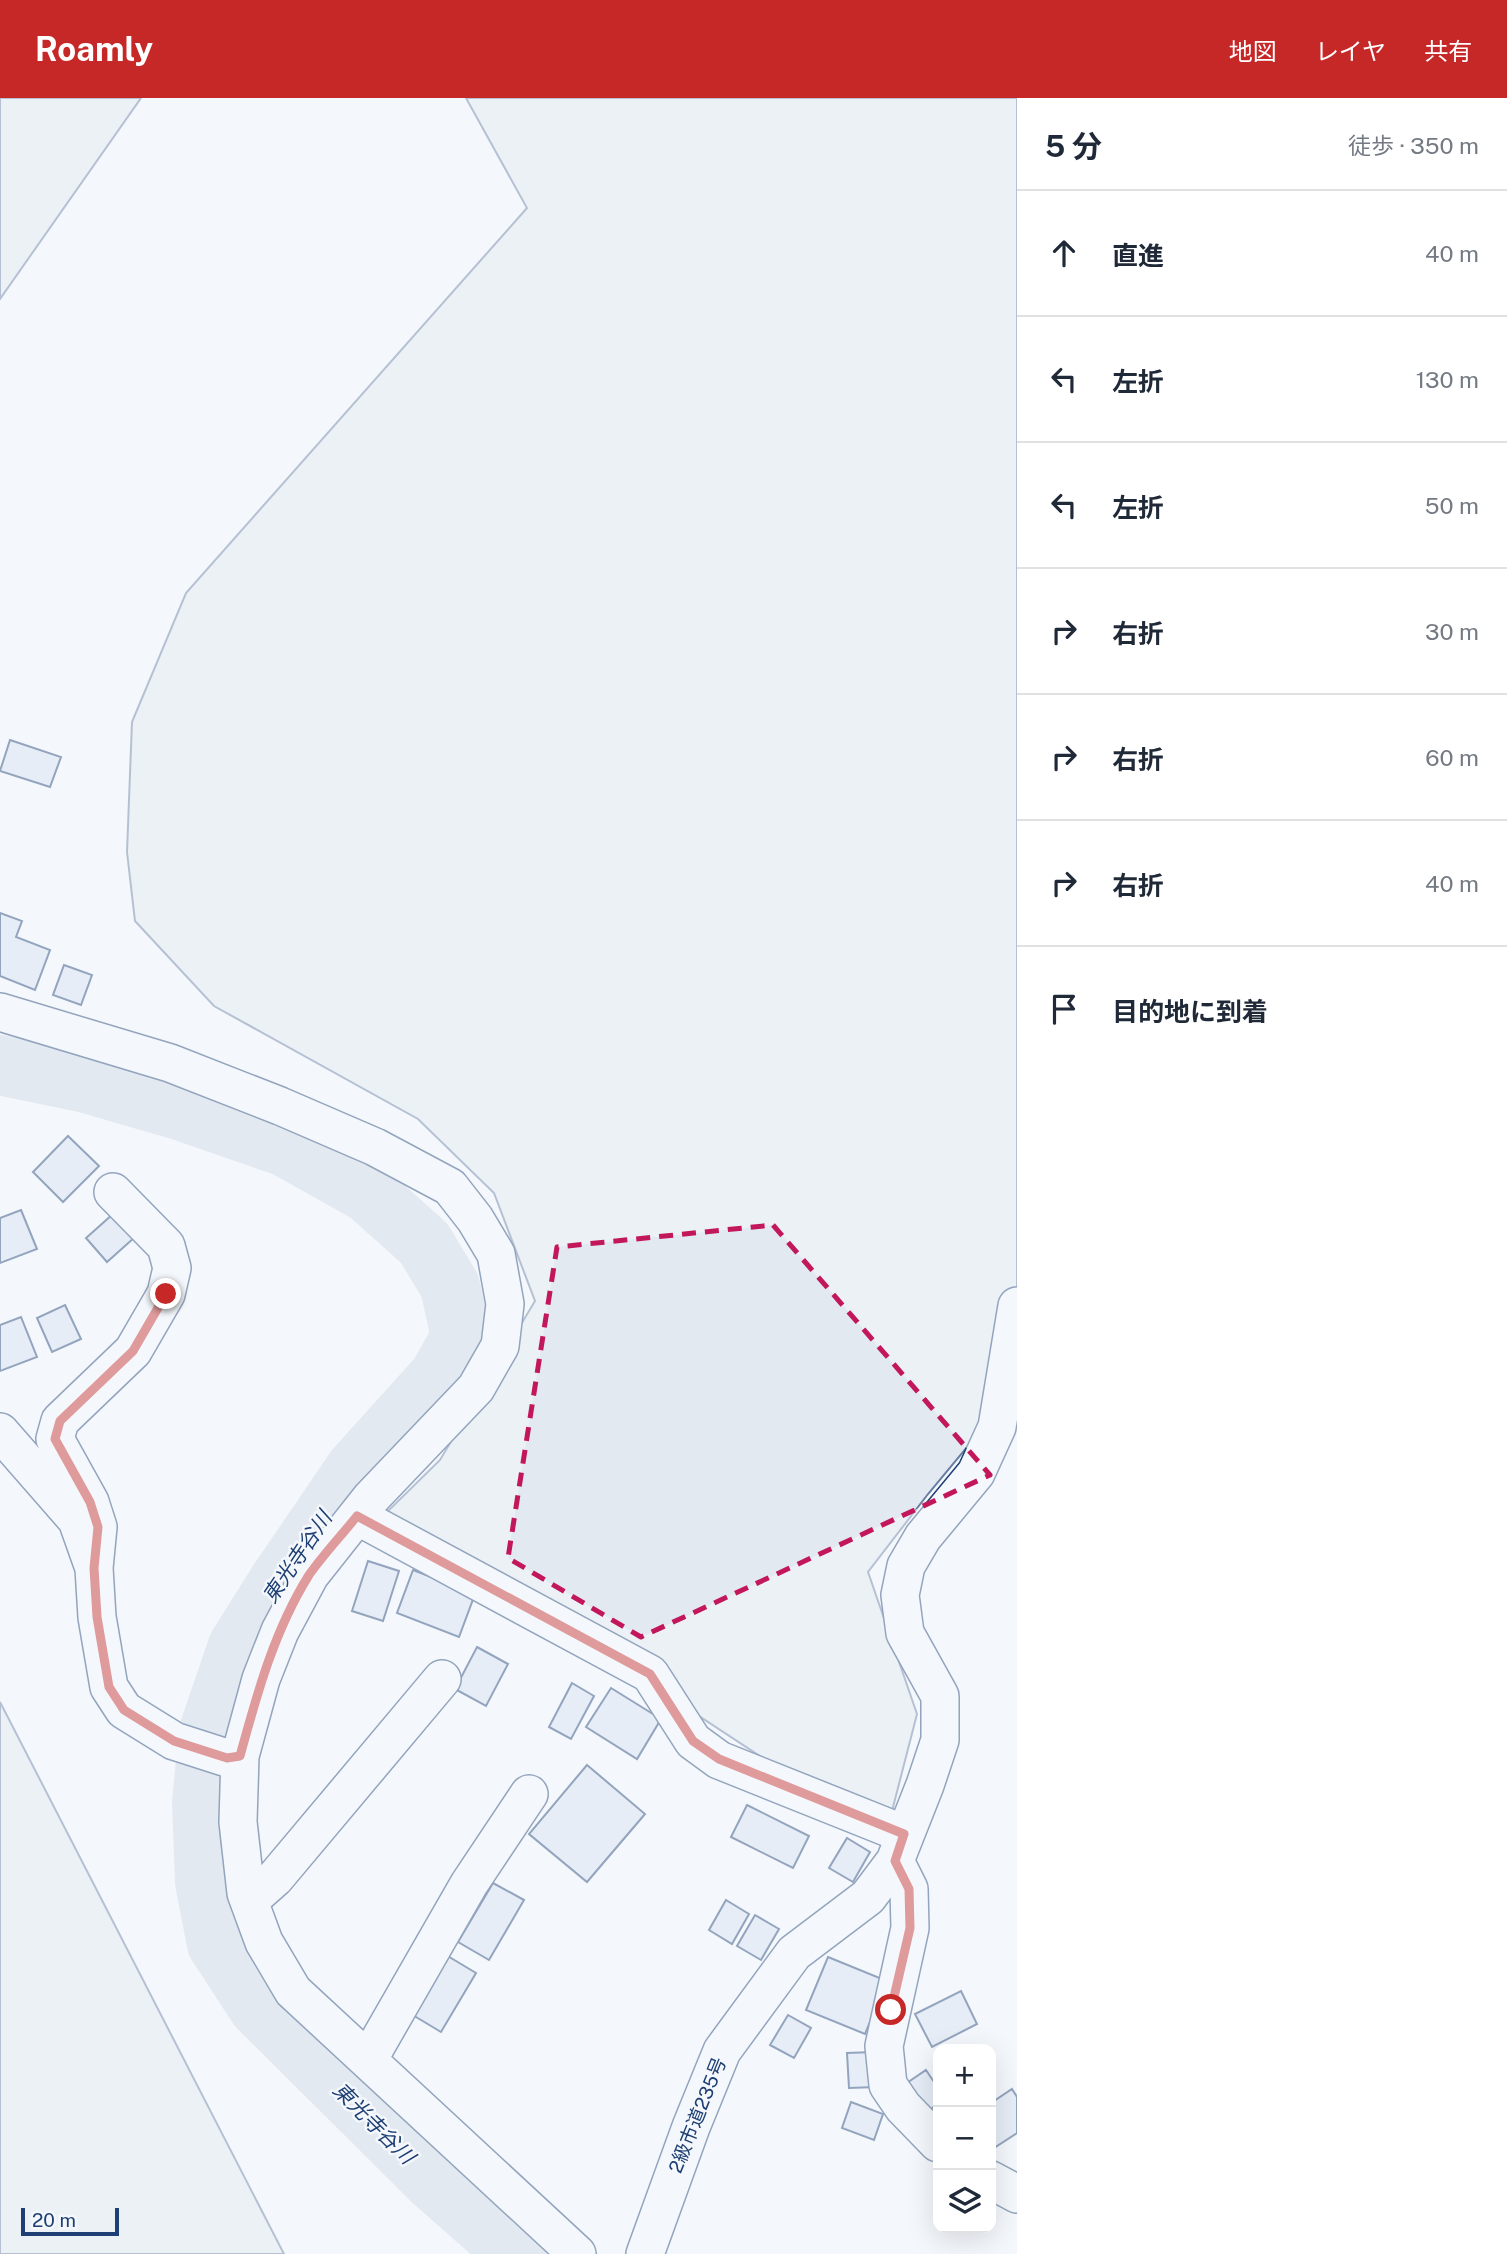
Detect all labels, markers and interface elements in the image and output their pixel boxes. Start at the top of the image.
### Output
text: Roamly [35,30,153,68]
text: 地図 [1229,37,1277,65]
text: レイヤ [1315,37,1386,65]
text: 共有 [1424,37,1472,65]
text: 5 分 [1045,128,1102,164]
text: 徒歩 · 350 m [1348,132,1479,159]
icon: ahead [1045,234,1083,272]
text: 直進 [1112,240,1164,271]
text: 40 m [1425,240,1479,267]
icon: left [1045,360,1083,398]
text: 左折 [1112,366,1164,397]
text: 130 m [1416,366,1479,393]
icon: left [1045,486,1083,524]
text: 左折 [1112,492,1164,523]
text: 50 m [1425,492,1479,519]
icon: right [1045,612,1083,650]
text: 右折 [1112,618,1164,649]
text: 30 m [1425,618,1479,645]
icon: right [1045,738,1083,776]
text: 右折 [1112,744,1164,775]
text: 60 m [1425,744,1479,771]
icon: right [1045,864,1083,902]
text: 右折 [1112,870,1164,901]
text: 40 m [1425,870,1479,897]
icon: arrive [1045,990,1083,1028]
text: 目的地に到着 [1112,996,1268,1027]
route end [150,1278,181,1309]
water label: 東光寺谷川 [257,1505,338,1608]
route start [875,1994,906,2025]
map controls [933,2044,996,2233]
button: + [933,2044,996,2107]
street label: 2級市道235号 [664,2054,730,2176]
water label: 東光寺谷川 [328,2077,421,2170]
button: − [933,2107,996,2170]
button: layers [933,2170,996,2233]
scale bar [21,2205,119,2237]
text: 20 m [32,2209,76,2231]

